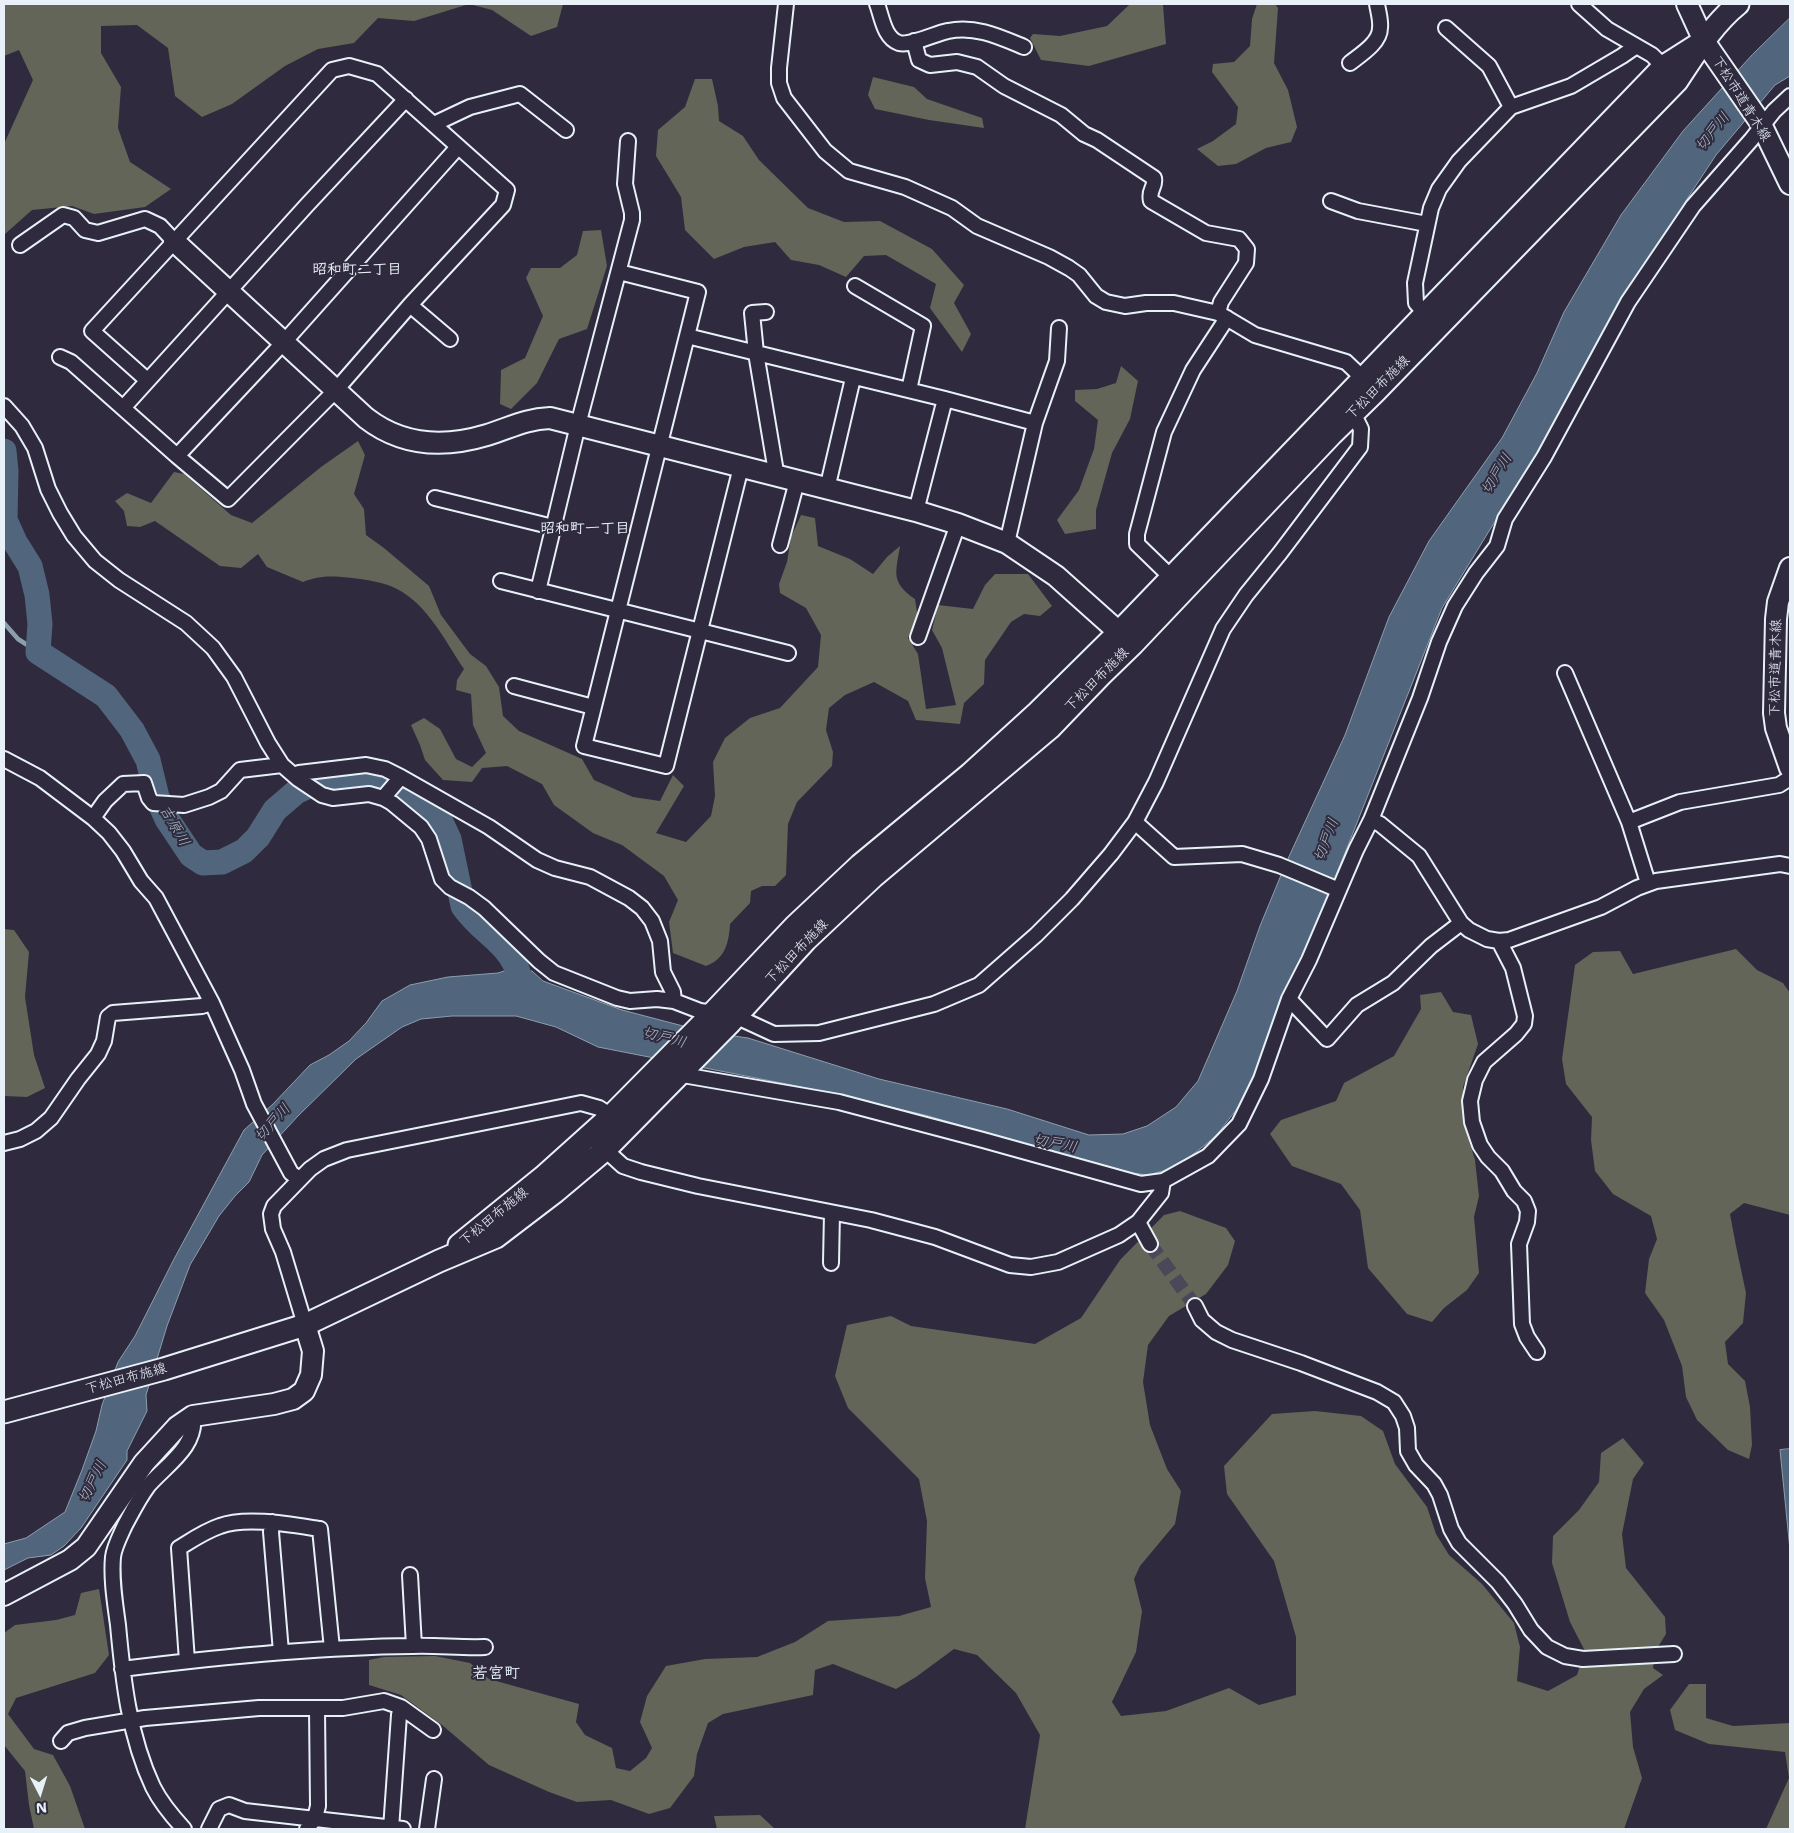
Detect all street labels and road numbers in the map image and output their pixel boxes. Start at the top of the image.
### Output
street label: 下松市道青木線 [1708,53,1774,145]
street label: 下松田布施線 [1342,352,1414,424]
street label: 下松市道青木線 [1767,619,1785,717]
street label: 下松田布施線 [1061,644,1133,716]
street label: 下松田布施線 [762,916,832,988]
street label: 下松田布施線 [456,1184,532,1250]
street label: 下松田布施線 [83,1360,169,1398]

